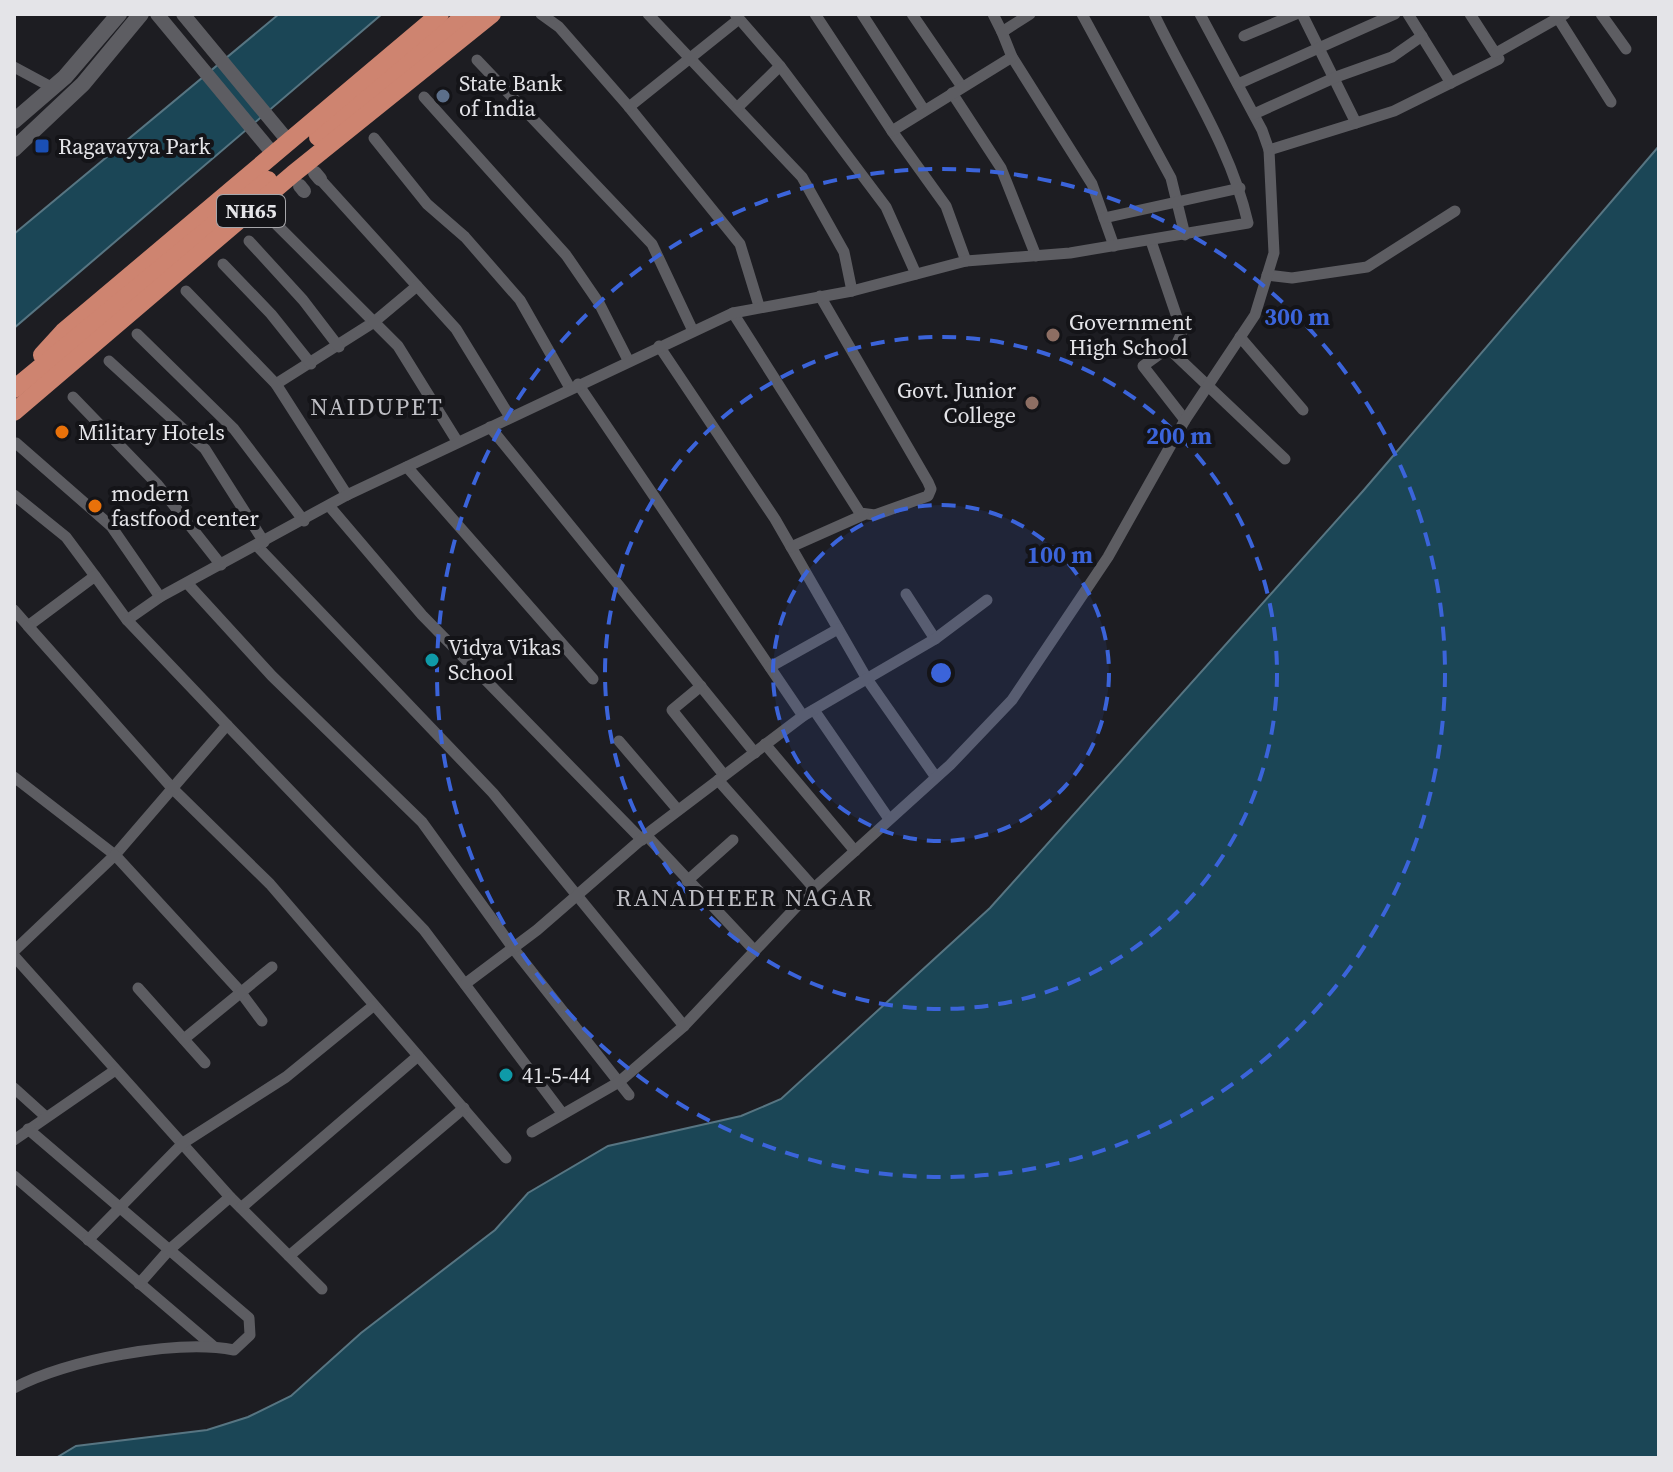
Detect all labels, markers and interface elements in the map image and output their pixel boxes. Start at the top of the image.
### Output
place label: State Bank of India [459,68,563,123]
marker: State Bank of India [434,87,452,105]
place label: Ragavayya Park [58,131,212,161]
marker: Ragavayya Park [33,137,51,155]
road number: NH65 [217,195,285,227]
text: 300 m [1264,300,1330,333]
place label: Government High School [1069,307,1193,362]
marker: Government High School [1044,326,1062,344]
place label: Govt. Junior College [897,375,1017,430]
district label: NAIDUPET [310,390,444,423]
marker: Govt. Junior College [1023,394,1041,412]
place label: Military Hotels [78,417,225,447]
text: 200 m [1146,419,1212,452]
marker: Military Hotels [53,423,71,441]
place label: modern fastfood center [111,478,259,533]
marker: modern fastfood center [86,497,104,515]
text: 100 m [1027,538,1093,571]
place label: Vidya Vikas School [448,632,561,687]
marker: Vidya Vikas School [423,651,441,669]
centre of rings [927,659,955,687]
district label: RANADHEER NAGAR [616,881,874,914]
place label: 41-5-44 [522,1060,591,1090]
marker: 41-5-44 [497,1066,515,1084]

